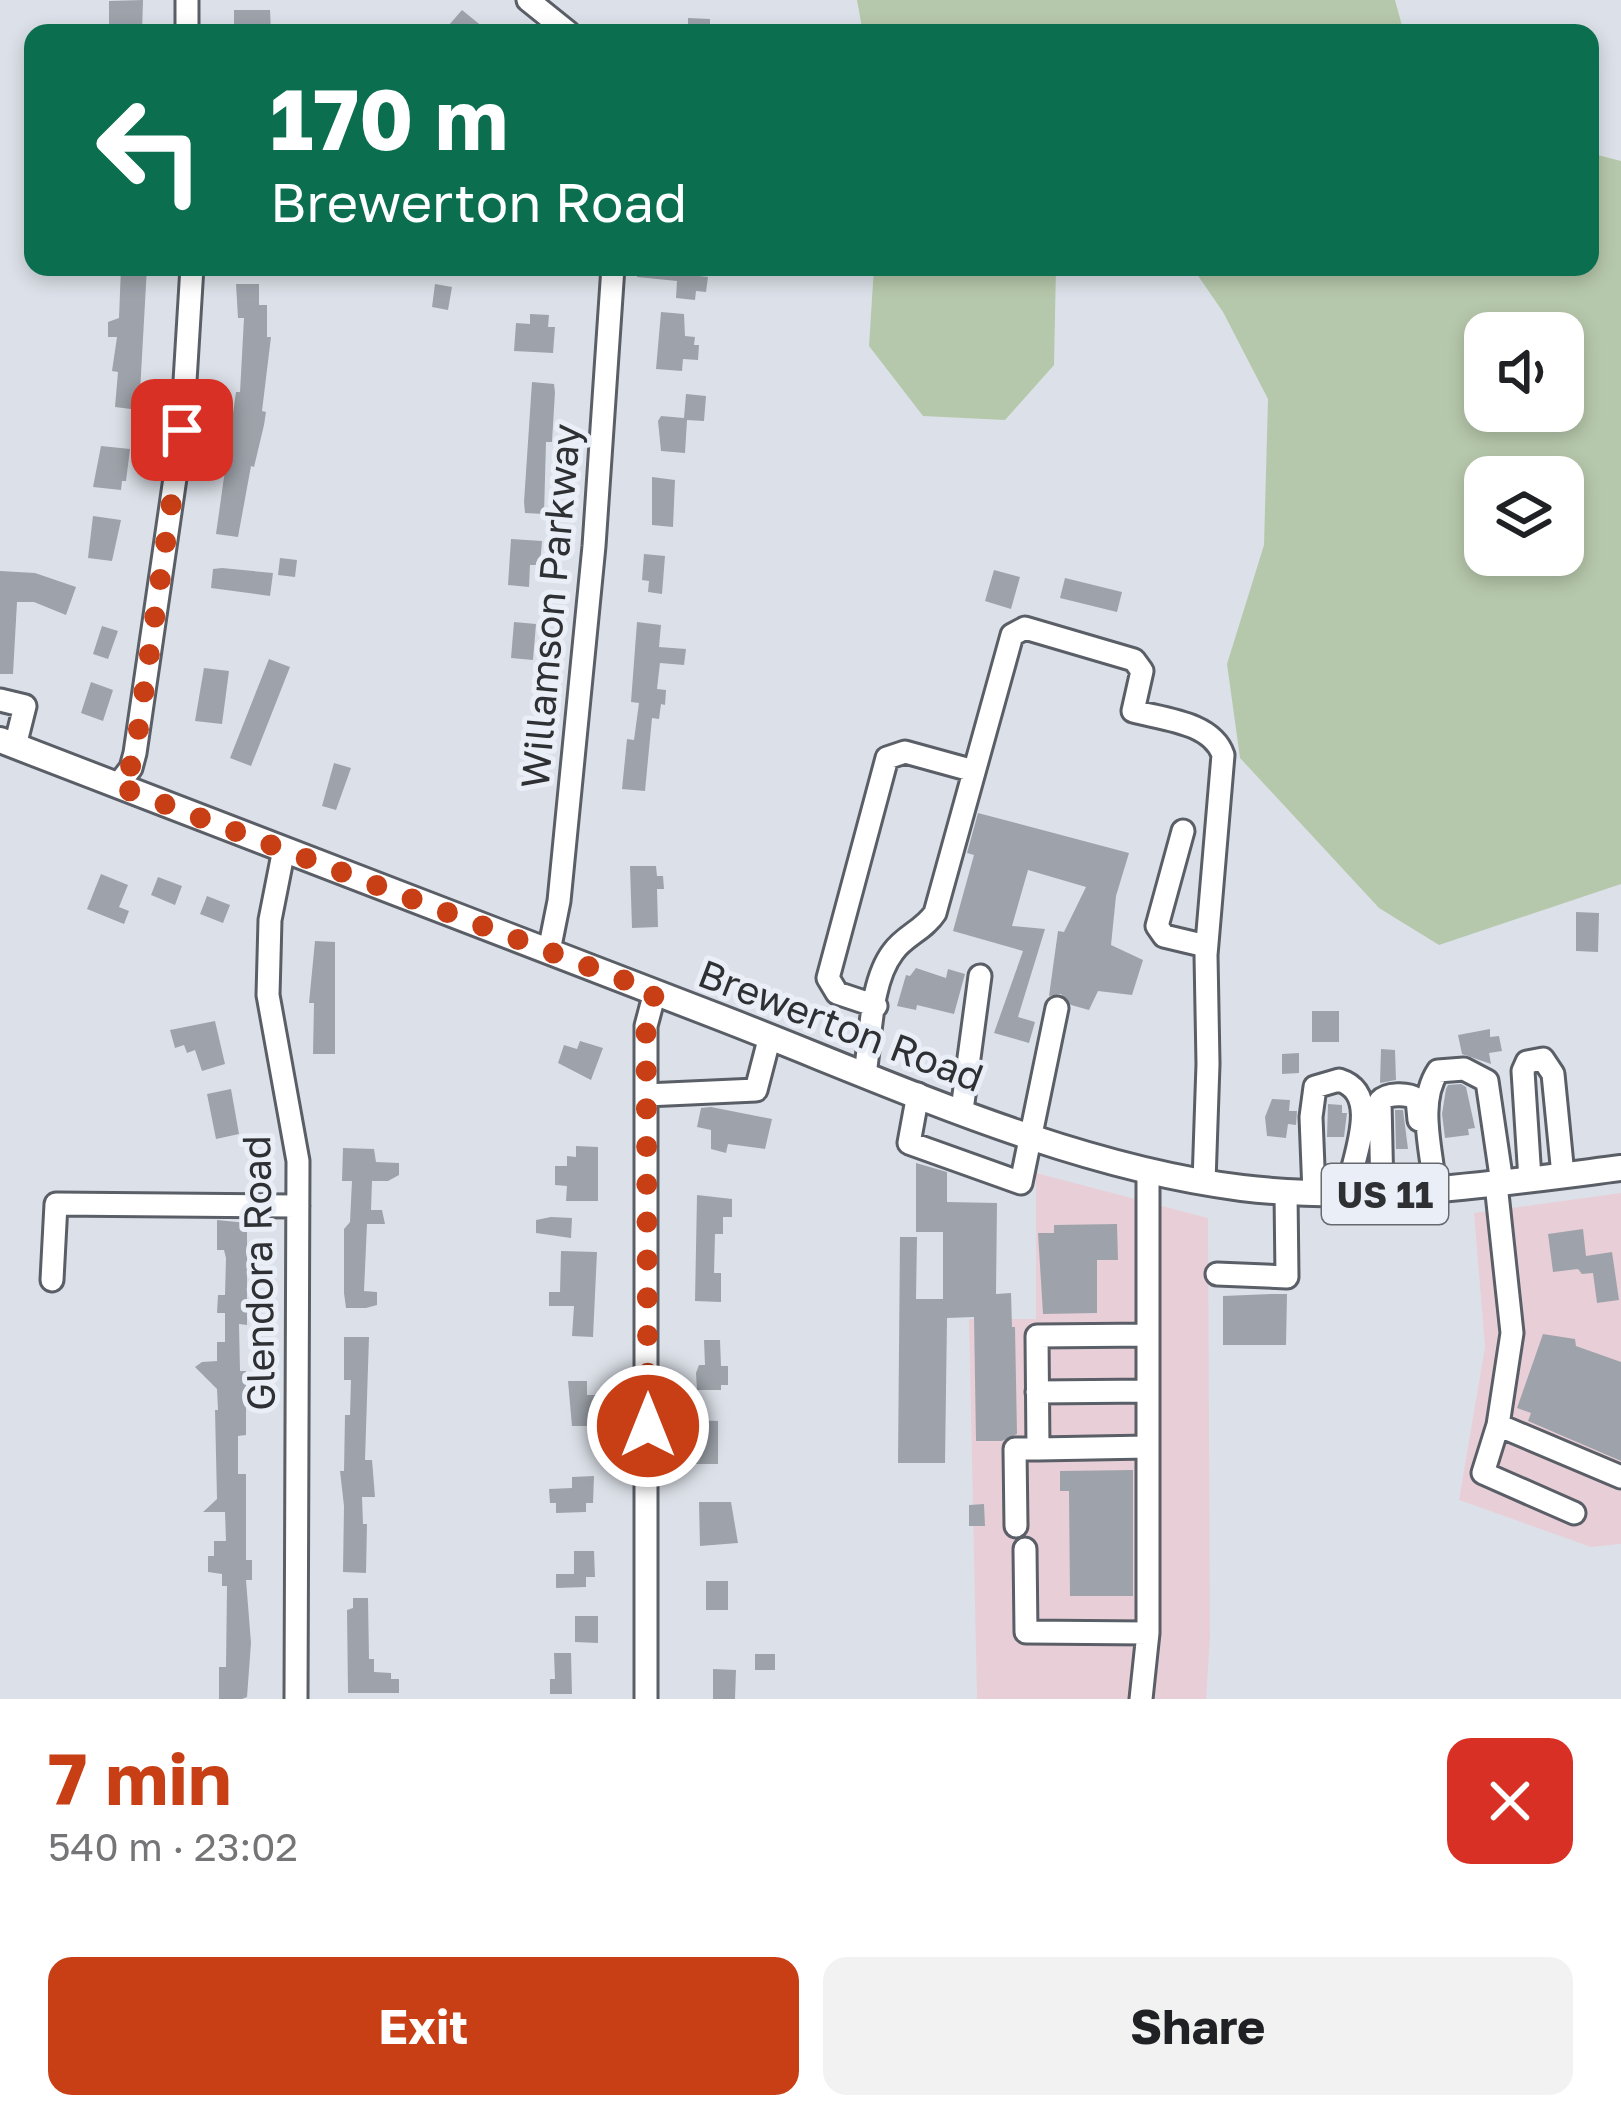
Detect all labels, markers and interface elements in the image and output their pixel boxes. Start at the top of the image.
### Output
text: 170 m [270,68,508,168]
icon: left [72,72,228,228]
text: Brewerton Road [270,169,687,234]
map controls [1464,312,1584,576]
button: sound [1464,312,1584,432]
pin [131,379,233,481]
icon: arrive [149,397,215,463]
street label: Willamson Parkway [511,422,589,790]
button: layers [1464,456,1584,576]
street label: Brewerton Road [692,949,990,1101]
street label: Glendora Road [232,1135,284,1411]
road number: US 11 [1322,1164,1448,1224]
position arrow [585,1363,711,1489]
text: 7 min [48,1734,232,1821]
button: close [1447,1738,1573,1864]
text: 540 m · 23:02 [48,1823,298,1870]
button: Exit [48,1957,799,2095]
button: Share [823,1957,1573,2095]

